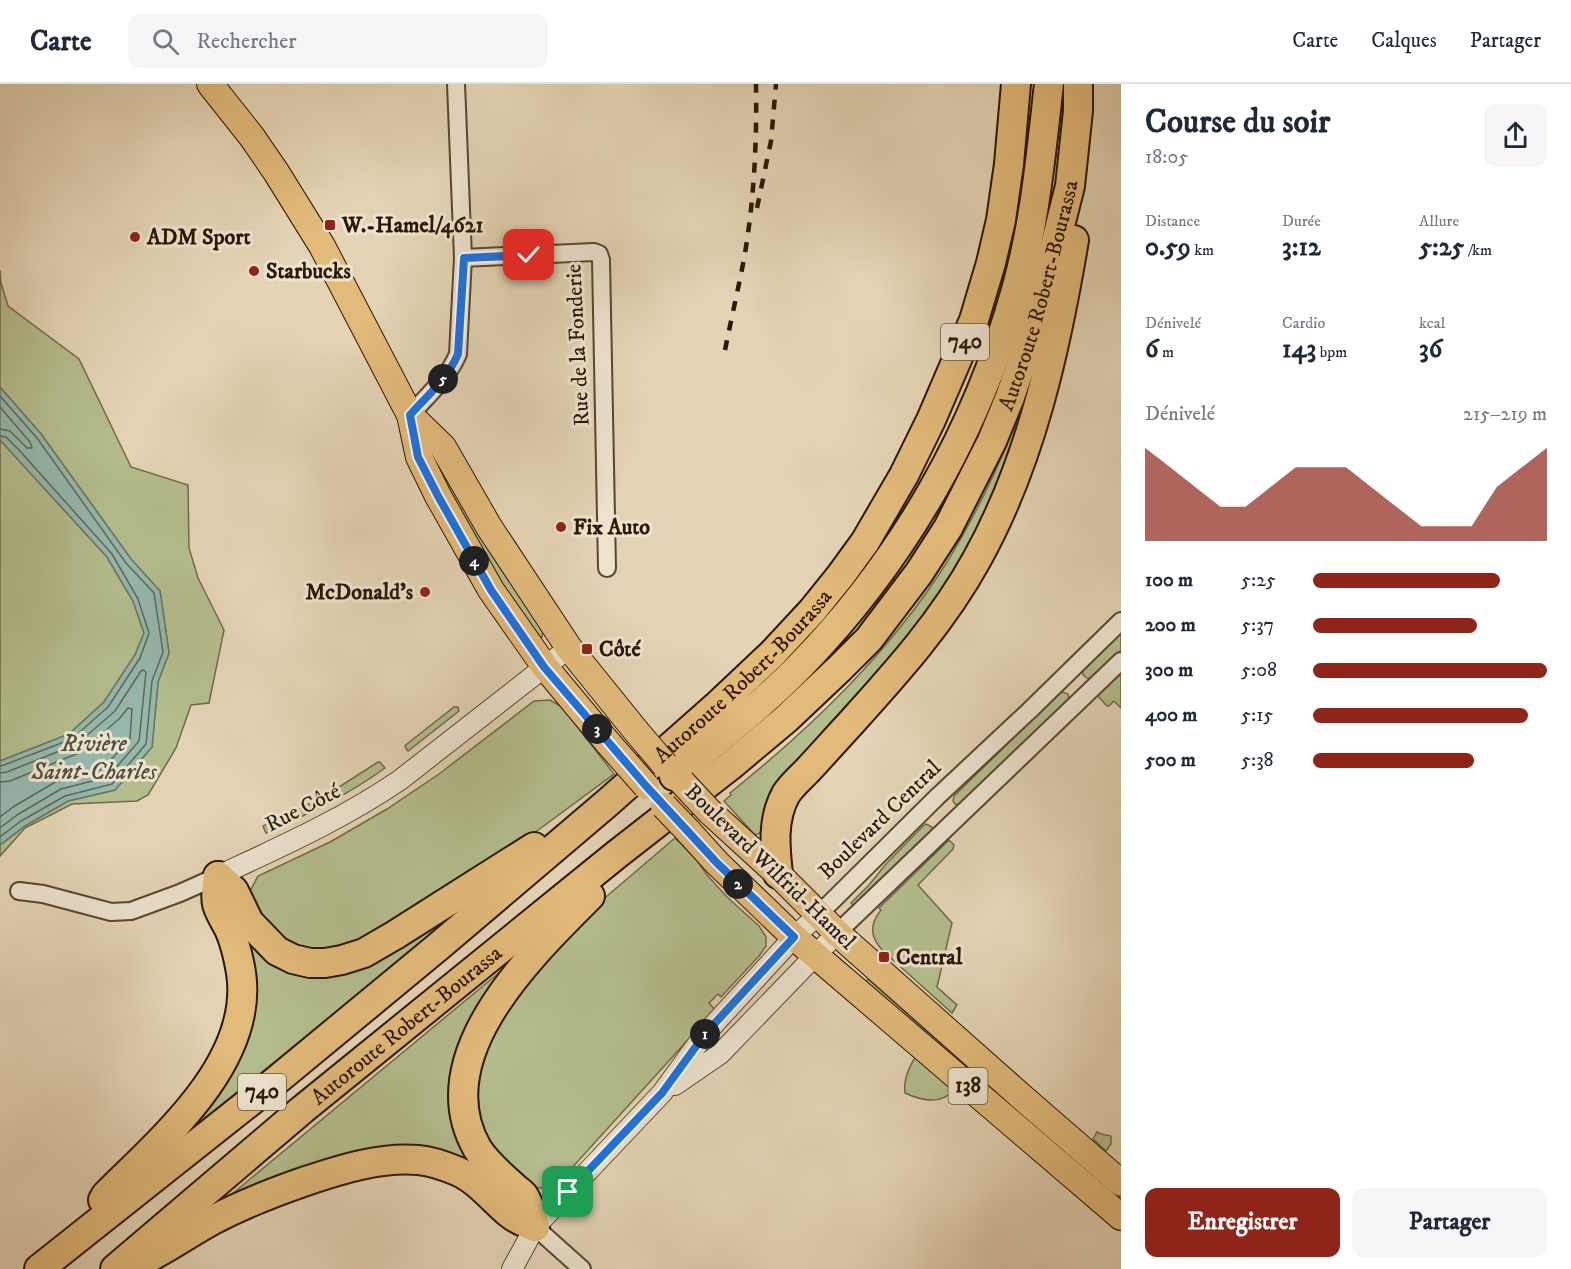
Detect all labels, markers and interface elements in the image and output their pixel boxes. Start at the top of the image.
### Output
search box [128,14,548,68]
text: Carte [30,24,92,59]
icon: search [149,25,182,58]
text: Rechercher [197,28,297,55]
text: Carte [1292,28,1338,54]
text: Calques [1371,28,1437,54]
text: Partager [1470,28,1541,54]
text: Course du soir [1145,102,1330,143]
button: share [1484,104,1547,167]
text: 18:05 [1145,145,1188,170]
street label: Autoroute Robert-Bourassa [992,179,1084,415]
text: Distance [1145,211,1200,231]
text: Durée [1282,211,1321,231]
text: Allure [1419,211,1459,231]
place label: W.-Hamel/4621 [341,212,484,239]
marker: W.-Hamel/4621 [323,218,337,232]
place label: ADM Sport [146,224,250,251]
pin [503,229,554,280]
marker: ADM Sport [128,230,142,244]
text: 0.59 [1145,231,1191,264]
text: 3:12 [1282,231,1321,264]
text: 5:25 [1419,231,1464,264]
icon: check [512,238,545,271]
text: km [1191,240,1214,260]
text: /km [1464,240,1492,260]
place label: Starbucks [266,258,351,285]
street label: Rue de la Fonderie [560,263,596,427]
marker: Starbucks [247,264,261,278]
text: Dénivelé [1145,313,1201,333]
text: Cardio [1282,313,1325,333]
text: kcal [1419,313,1445,333]
road number: 740 [941,324,989,360]
text: 6 [1145,333,1159,366]
text: 143 [1282,333,1316,366]
text: 36 [1419,333,1442,366]
text: m [1159,342,1174,362]
text: bpm [1316,342,1347,362]
pin: 5 [428,364,458,394]
text: 5 [439,369,447,389]
text: Dénivelé [1145,402,1215,427]
text: 215–219 m [1463,402,1547,427]
place label: Fix Auto [573,514,650,541]
marker: Fix Auto [554,520,568,534]
pin: 4 [459,546,489,576]
text: 4 [469,551,479,571]
text: 100 m [1145,568,1193,593]
text: 5:25 [1241,568,1276,593]
place label: McDonald's [306,579,414,606]
street label: Autoroute Robert-Bourassa [648,583,838,769]
marker: McDonald's [418,585,432,599]
text: 200 m [1145,613,1196,638]
text: 5:37 [1241,613,1274,638]
place label: Côté [599,636,641,663]
marker: Côté [580,642,594,656]
text: 300 m [1145,658,1193,683]
text: 5:08 [1241,658,1277,683]
text: 400 m [1145,703,1197,728]
text: 5:15 [1241,703,1273,728]
pin: 3 [582,714,612,744]
text: 3 [594,719,600,739]
water label: Rivière Saint-Charles [30,729,157,787]
text: 500 m [1145,748,1196,773]
text: 5:38 [1241,748,1274,773]
street label: Boulevard Central [813,754,947,885]
street label: Rue Côté [261,778,345,838]
street label: Boulevard Wilfrid-Hamel [679,778,861,956]
pin: 2 [723,869,753,899]
text: 2 [734,874,742,894]
street label: Autoroute Robert-Bourassa [305,939,508,1111]
place label: Central [896,944,963,971]
marker: Central [877,950,891,964]
pin: 1 [690,1019,720,1049]
text: 1 [702,1024,708,1044]
road number: 138 [948,1068,988,1104]
road number: 740 [238,1074,286,1110]
pin [542,1166,593,1217]
icon: arrive [551,1175,584,1208]
button: Enregistrer [1145,1188,1340,1257]
button: Partager [1352,1188,1547,1257]

